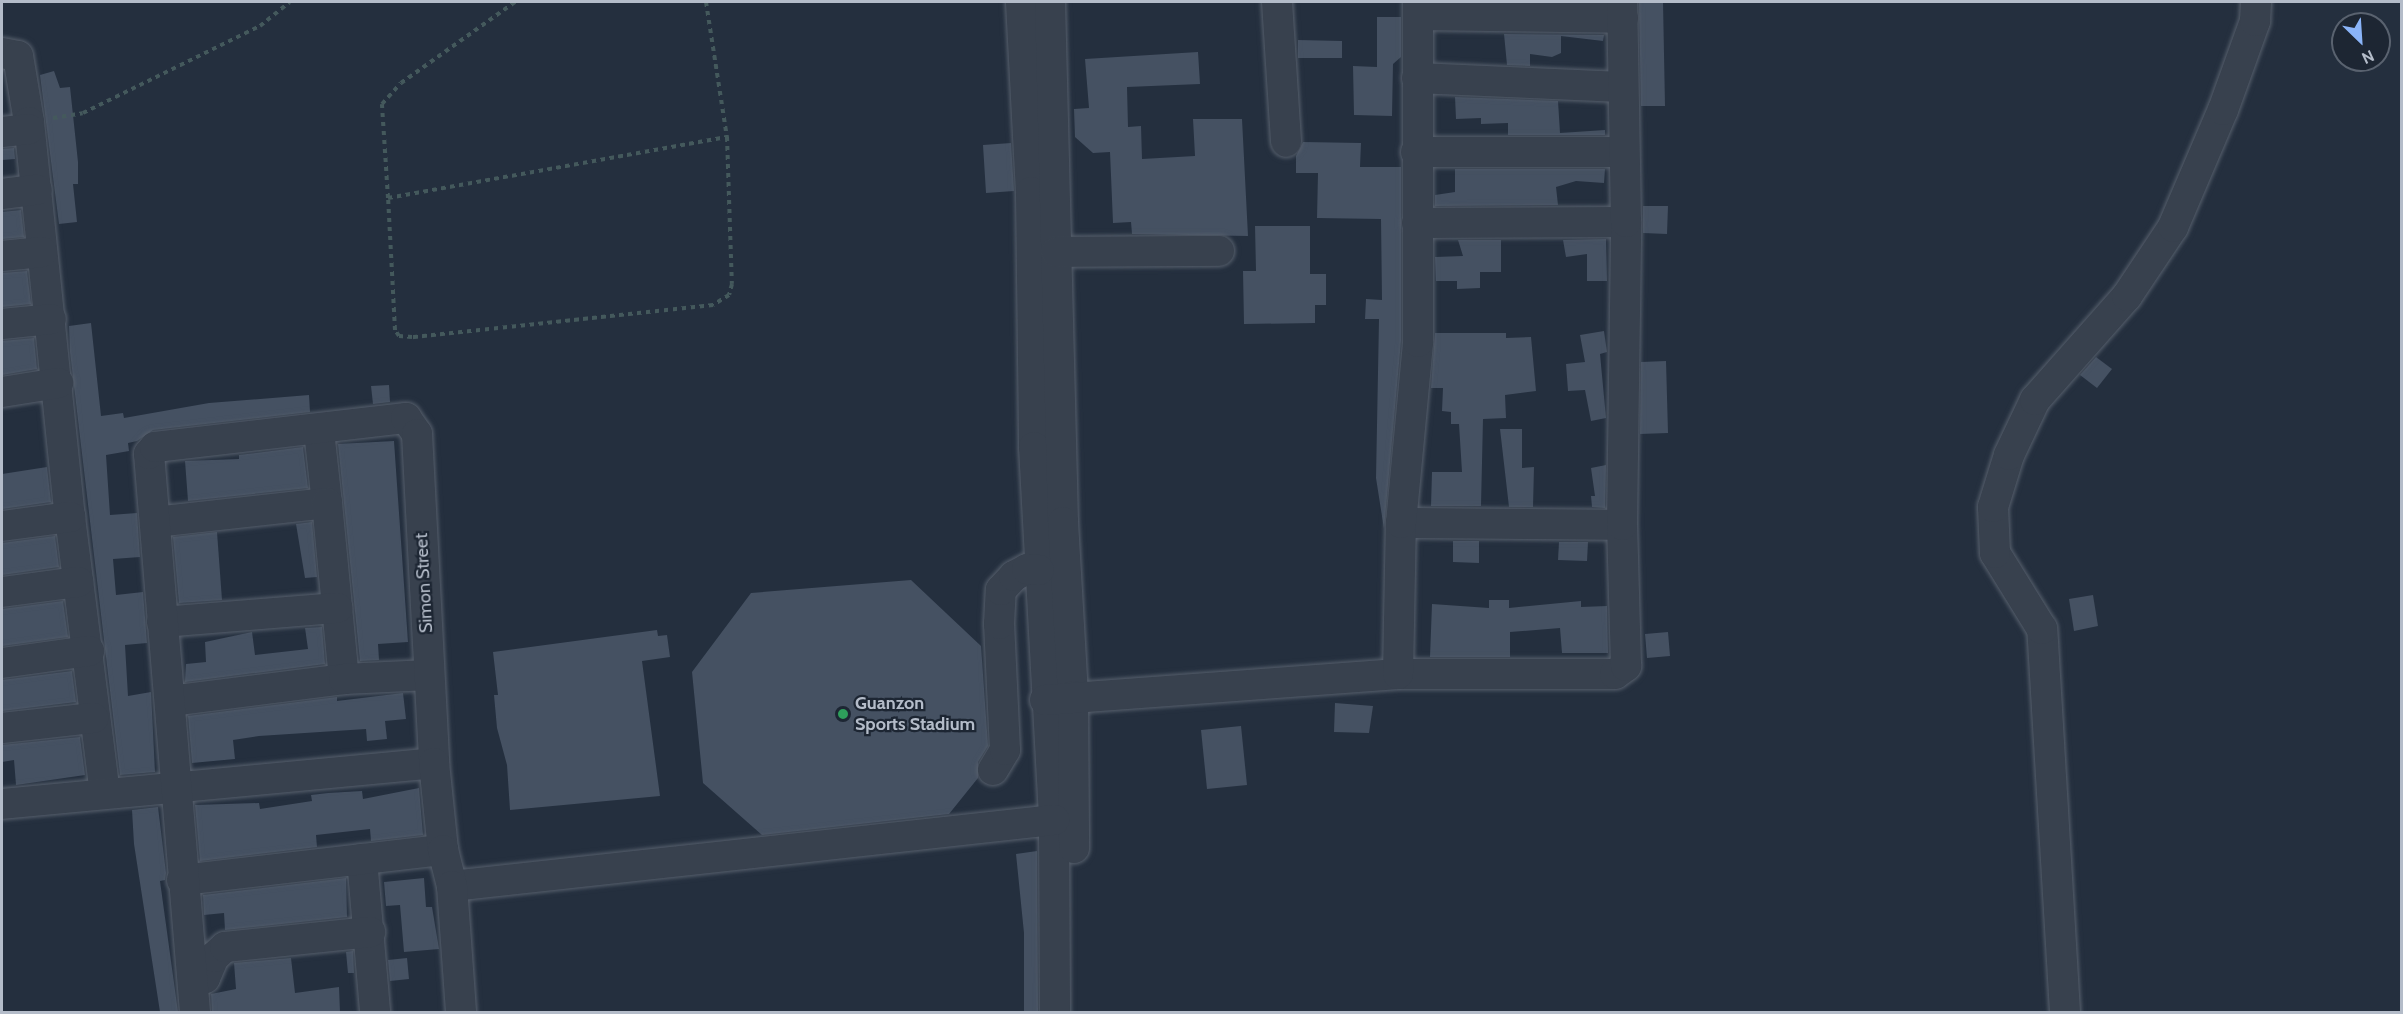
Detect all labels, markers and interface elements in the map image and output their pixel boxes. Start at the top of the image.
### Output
north arrow [2331,12,2391,72]
text: N [2359,46,2377,68]
street label: Simon Street [411,532,437,634]
place label: Guanzon Sports Stadium [855,693,975,736]
marker: Guanzon Sports Stadium [836,707,850,721]

